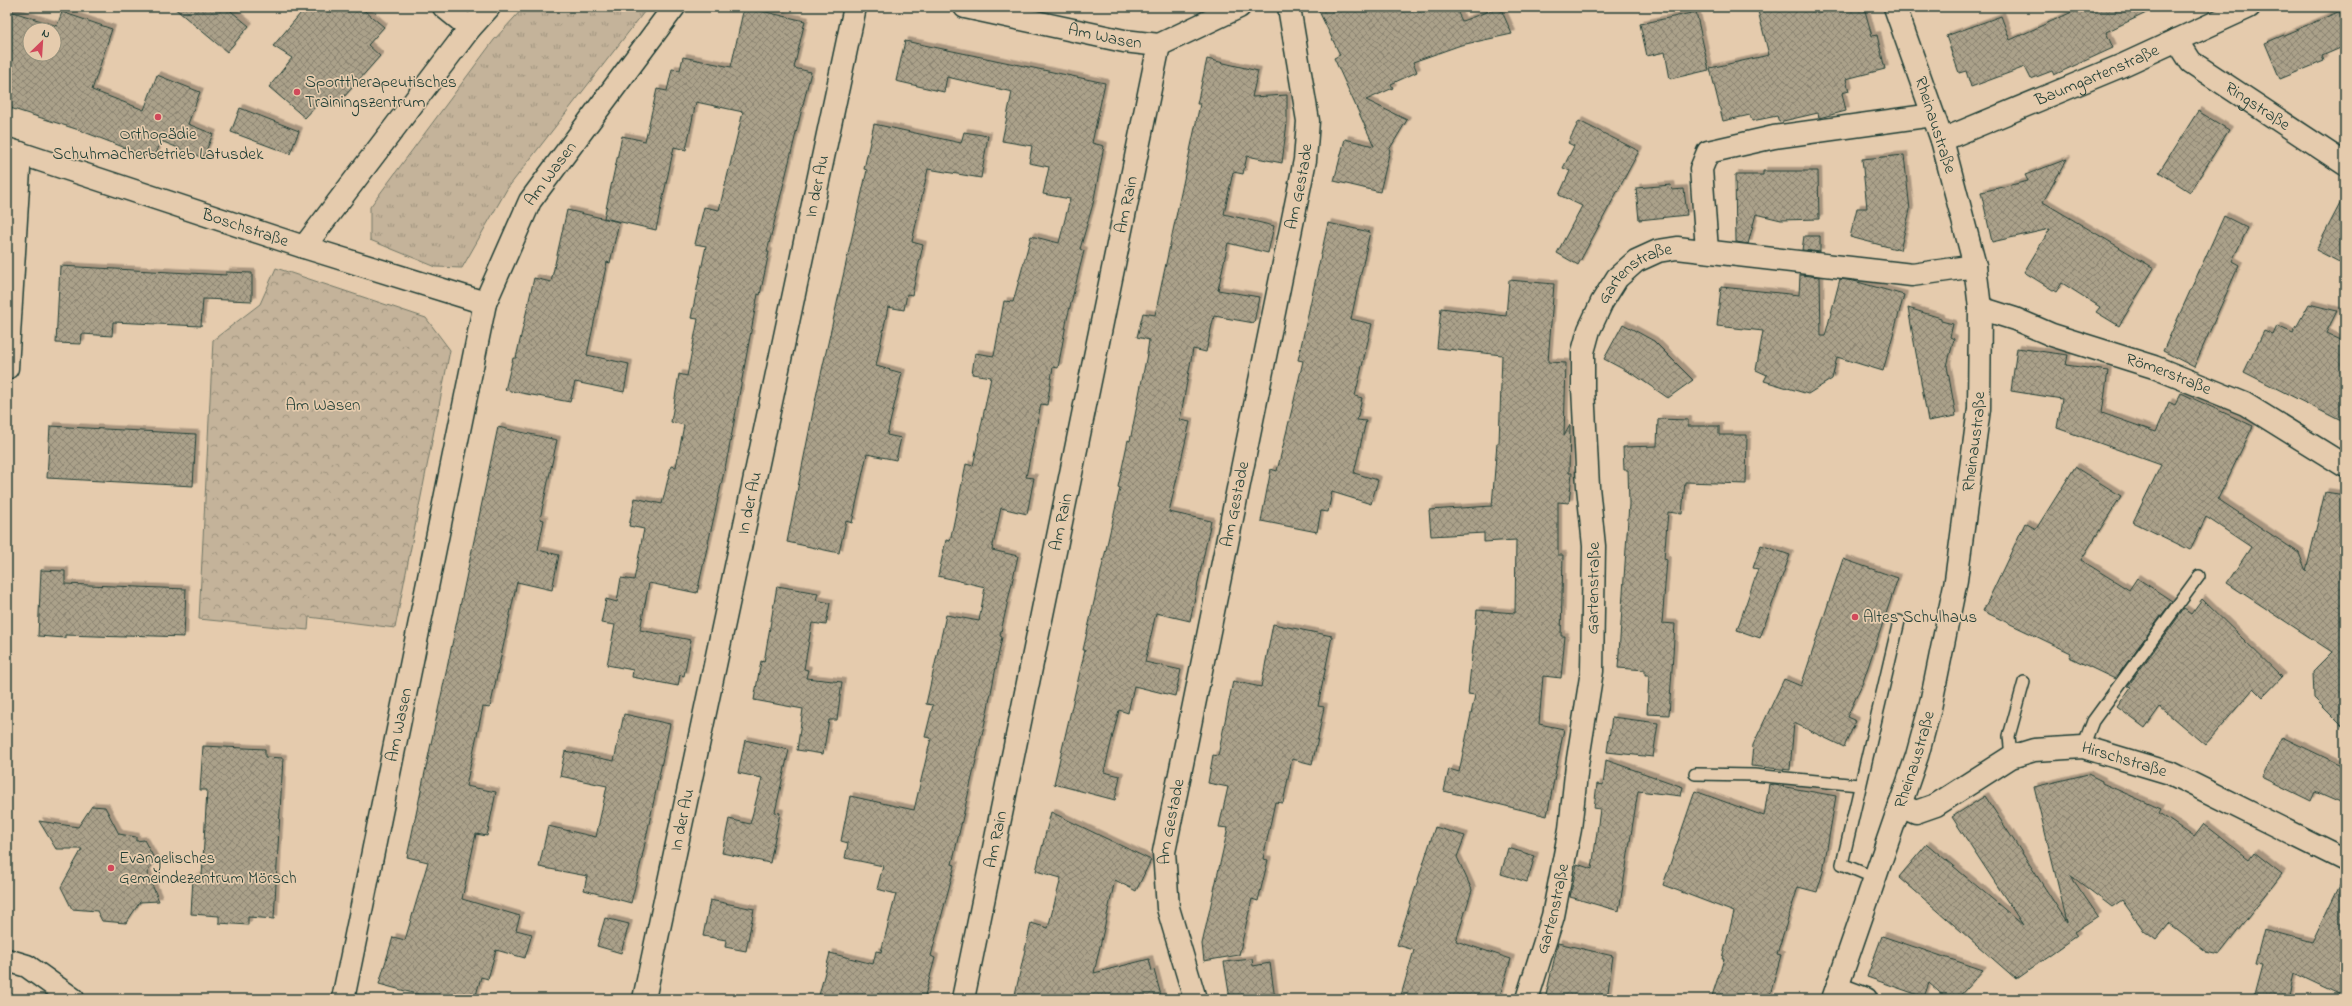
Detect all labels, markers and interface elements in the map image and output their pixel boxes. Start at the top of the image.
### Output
street label: Am Wasen [1066,17,1143,55]
north arrow [22,22,62,62]
text: N [39,25,53,43]
street label: Baumgartenstraße [2030,37,2164,113]
place label: Sporttherapeutisches Trainingszentrum [305,70,457,117]
street label: Rheinaustraße [1908,73,1963,177]
street label: Ringstraße [2220,75,2296,137]
marker: Sporttherapeutisches Trainingszentrum [292,87,302,97]
marker: Orthopädie Schuhmacherbetrieb Latusdek [153,112,163,122]
place label: Orthopädie Schuhmacherbetrieb Latusdek [53,122,264,167]
street label: Am Wasen [518,136,583,211]
street label: Am Gestade [1279,143,1319,232]
street label: In der Au [798,153,836,220]
street label: Am Rain [1108,174,1144,236]
street label: Boschstraße [198,201,292,254]
street label: Gartenstraße [1591,236,1674,309]
street label: Römerstraße [2123,346,2216,402]
street label: Rheinaustraße [1955,391,1992,493]
park label: Am Wasen [286,393,360,418]
street label: Am Gestade [1214,459,1256,549]
street label: In der Au [731,469,768,537]
street label: Am Rain [1043,491,1079,553]
street label: Gartenstraße [1580,540,1607,635]
place label: Altes Schulhaus [1863,605,1977,630]
marker: Altes Schulhaus [1850,612,1860,622]
street label: Am Wasen [379,685,419,764]
street label: Rheinaustraße [1887,708,1941,812]
street label: Hirschstraße [2079,735,2170,784]
street label: Am Gestade [1151,776,1191,865]
street label: In der Au [663,786,701,854]
street label: Am Rain [978,808,1014,870]
place label: Evangelisches Gemeindezentrum Mörsch [119,846,297,891]
street label: Gartenstraße [1529,861,1576,957]
marker: Evangelisches Gemeindezentrum Mörsch [106,863,116,873]

